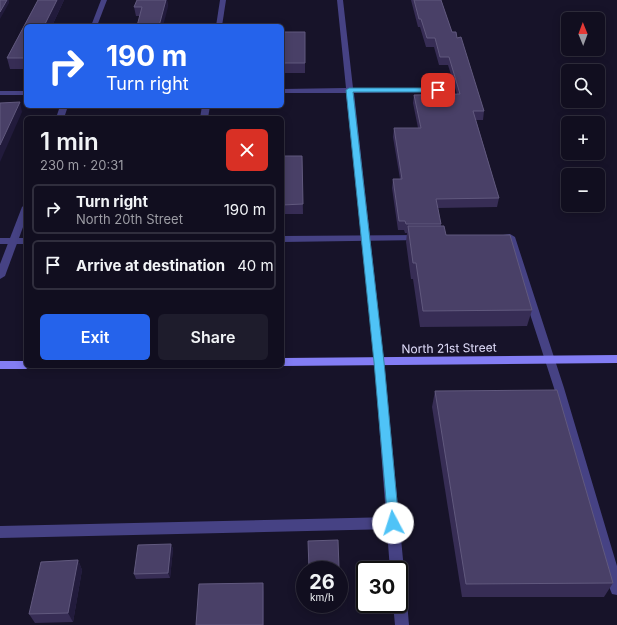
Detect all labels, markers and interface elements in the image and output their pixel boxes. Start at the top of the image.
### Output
north arrow [561,12,605,56]
map controls [561,12,605,212]
text: 190 m [106,39,187,73]
icon: right [40,40,92,92]
button: search [561,64,605,108]
text: Turn right [106,73,189,94]
pin [421,73,455,107]
icon: arrive [427,79,449,101]
button: + [561,116,605,160]
text: 1 min [40,127,99,156]
button: close [226,129,268,171]
text: 230 m · 20:31 [40,157,123,173]
button: − [561,168,605,212]
text: Turn right [76,192,148,211]
icon: right [42,198,64,220]
text: 190 m [224,200,266,219]
text: North 20th Street [76,211,183,227]
icon: arrive [42,254,64,276]
text: Arrive at destination [76,256,225,275]
text: 40 m [237,256,274,275]
button: Exit [40,314,150,360]
button: Share [158,314,268,360]
street label: North 21st Street [401,340,497,356]
position arrow [372,502,414,544]
speed limit sign: 30 [356,561,408,613]
text: 26 [309,570,335,594]
text: km/h [310,591,334,603]

